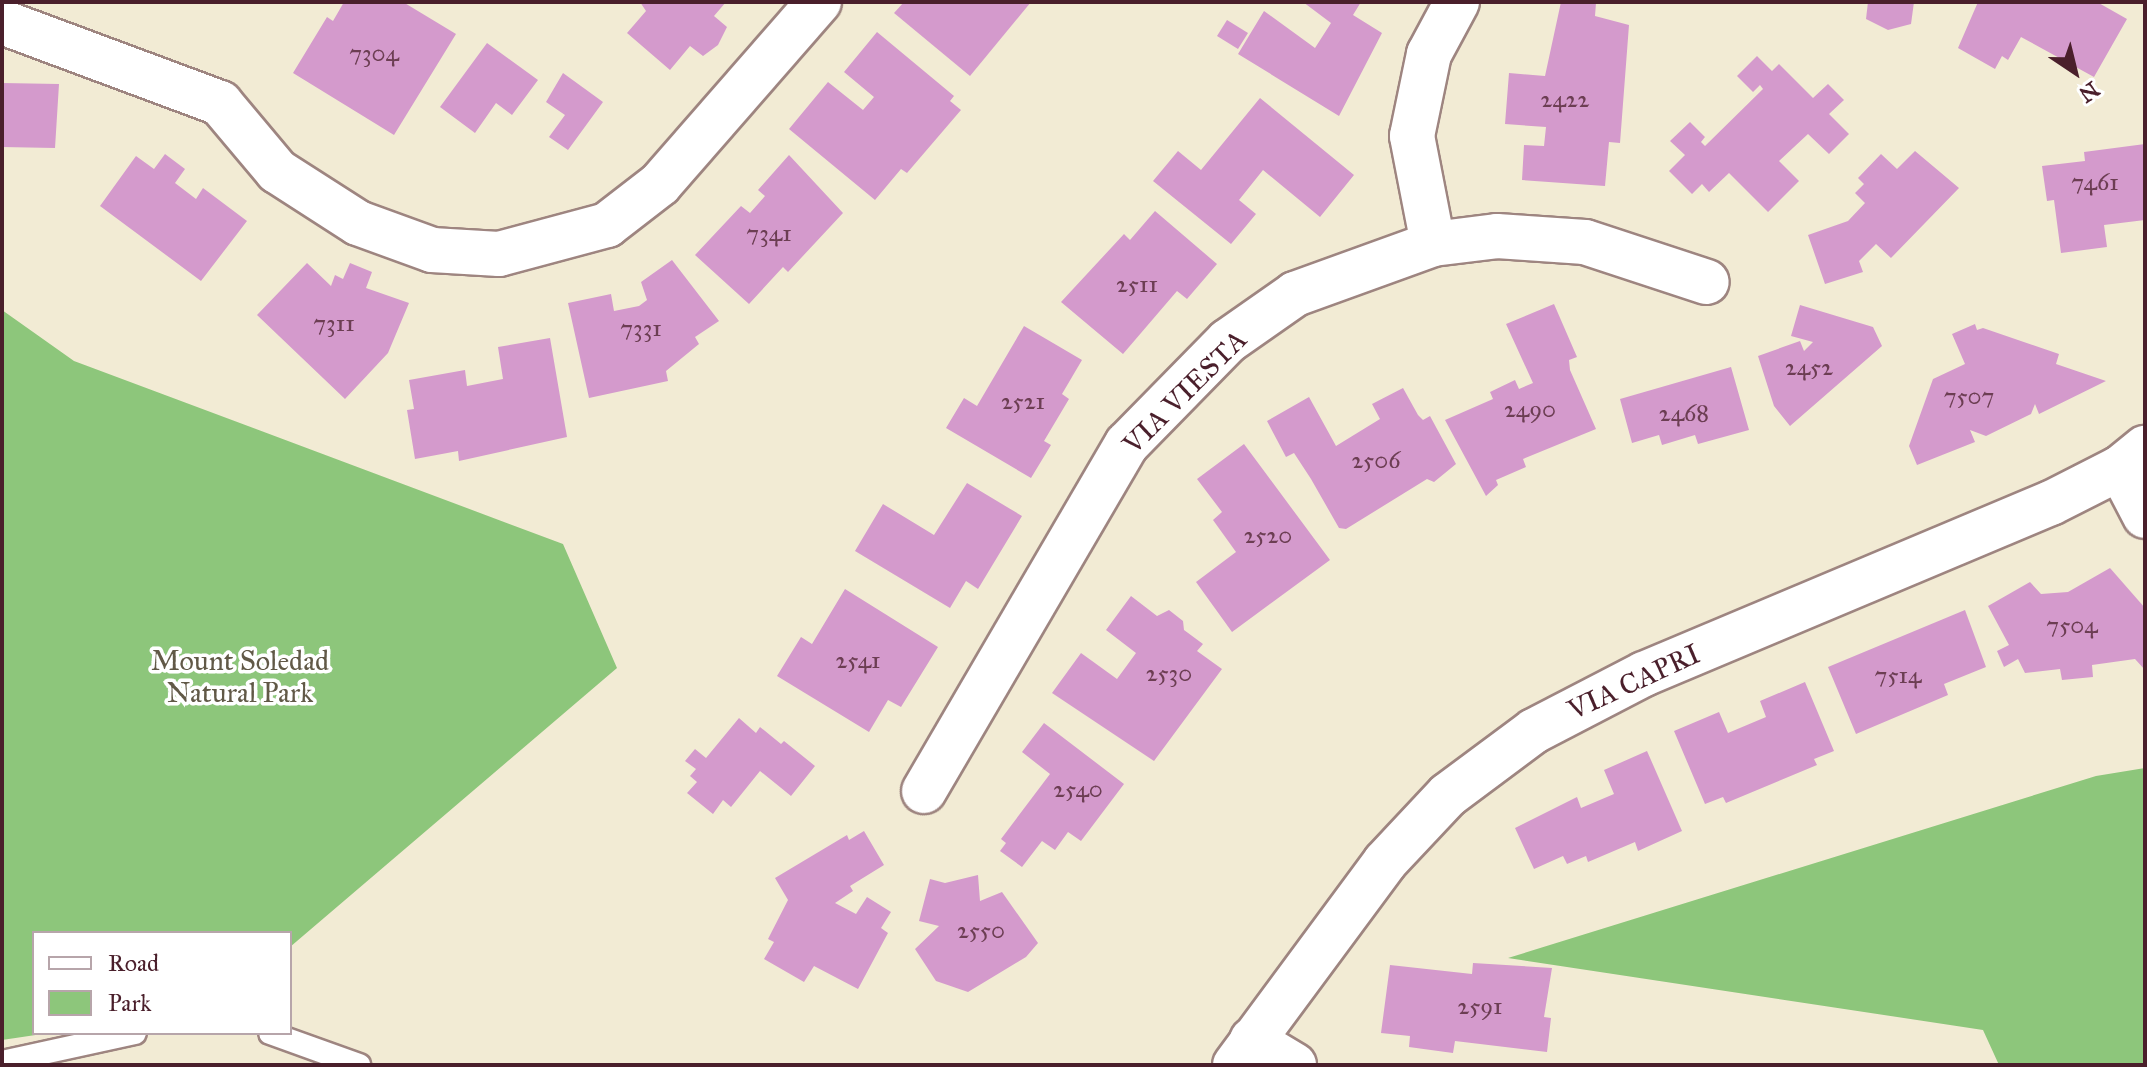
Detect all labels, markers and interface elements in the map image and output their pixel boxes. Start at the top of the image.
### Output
north arrow [2035,32,2115,112]
house number: 7304 [349,40,399,68]
text: N [2074,76,2104,108]
house number: 2422 [1541,86,1589,114]
house number: 7461 [2071,169,2119,197]
house number: 7341 [746,220,792,248]
house number: 2511 [1116,271,1158,299]
house number: 7311 [313,310,355,338]
house number: 7331 [620,315,662,343]
street label: VIA VIESTA [1116,323,1254,461]
house number: 2452 [1785,354,1833,382]
house number: 7507 [1944,383,1994,411]
house number: 2521 [1001,388,1045,416]
house number: 2490 [1504,396,1556,424]
house number: 2468 [1659,400,1709,428]
house number: 2506 [1351,447,1401,475]
house number: 2520 [1244,522,1292,550]
house number: 7504 [2046,612,2098,640]
street label: VIA CAPRI [1563,637,1705,727]
park label: Mount Soledad Natural Park [151,644,329,710]
house number: 2541 [835,647,881,675]
house number: 2530 [1146,660,1192,688]
house number: 7514 [1875,662,1921,690]
house number: 2540 [1053,776,1103,804]
house number: 2550 [957,917,1005,945]
legend [32,931,292,1035]
text: Road [108,948,159,978]
text: Park [108,988,151,1018]
house number: 2591 [1457,993,1503,1021]

